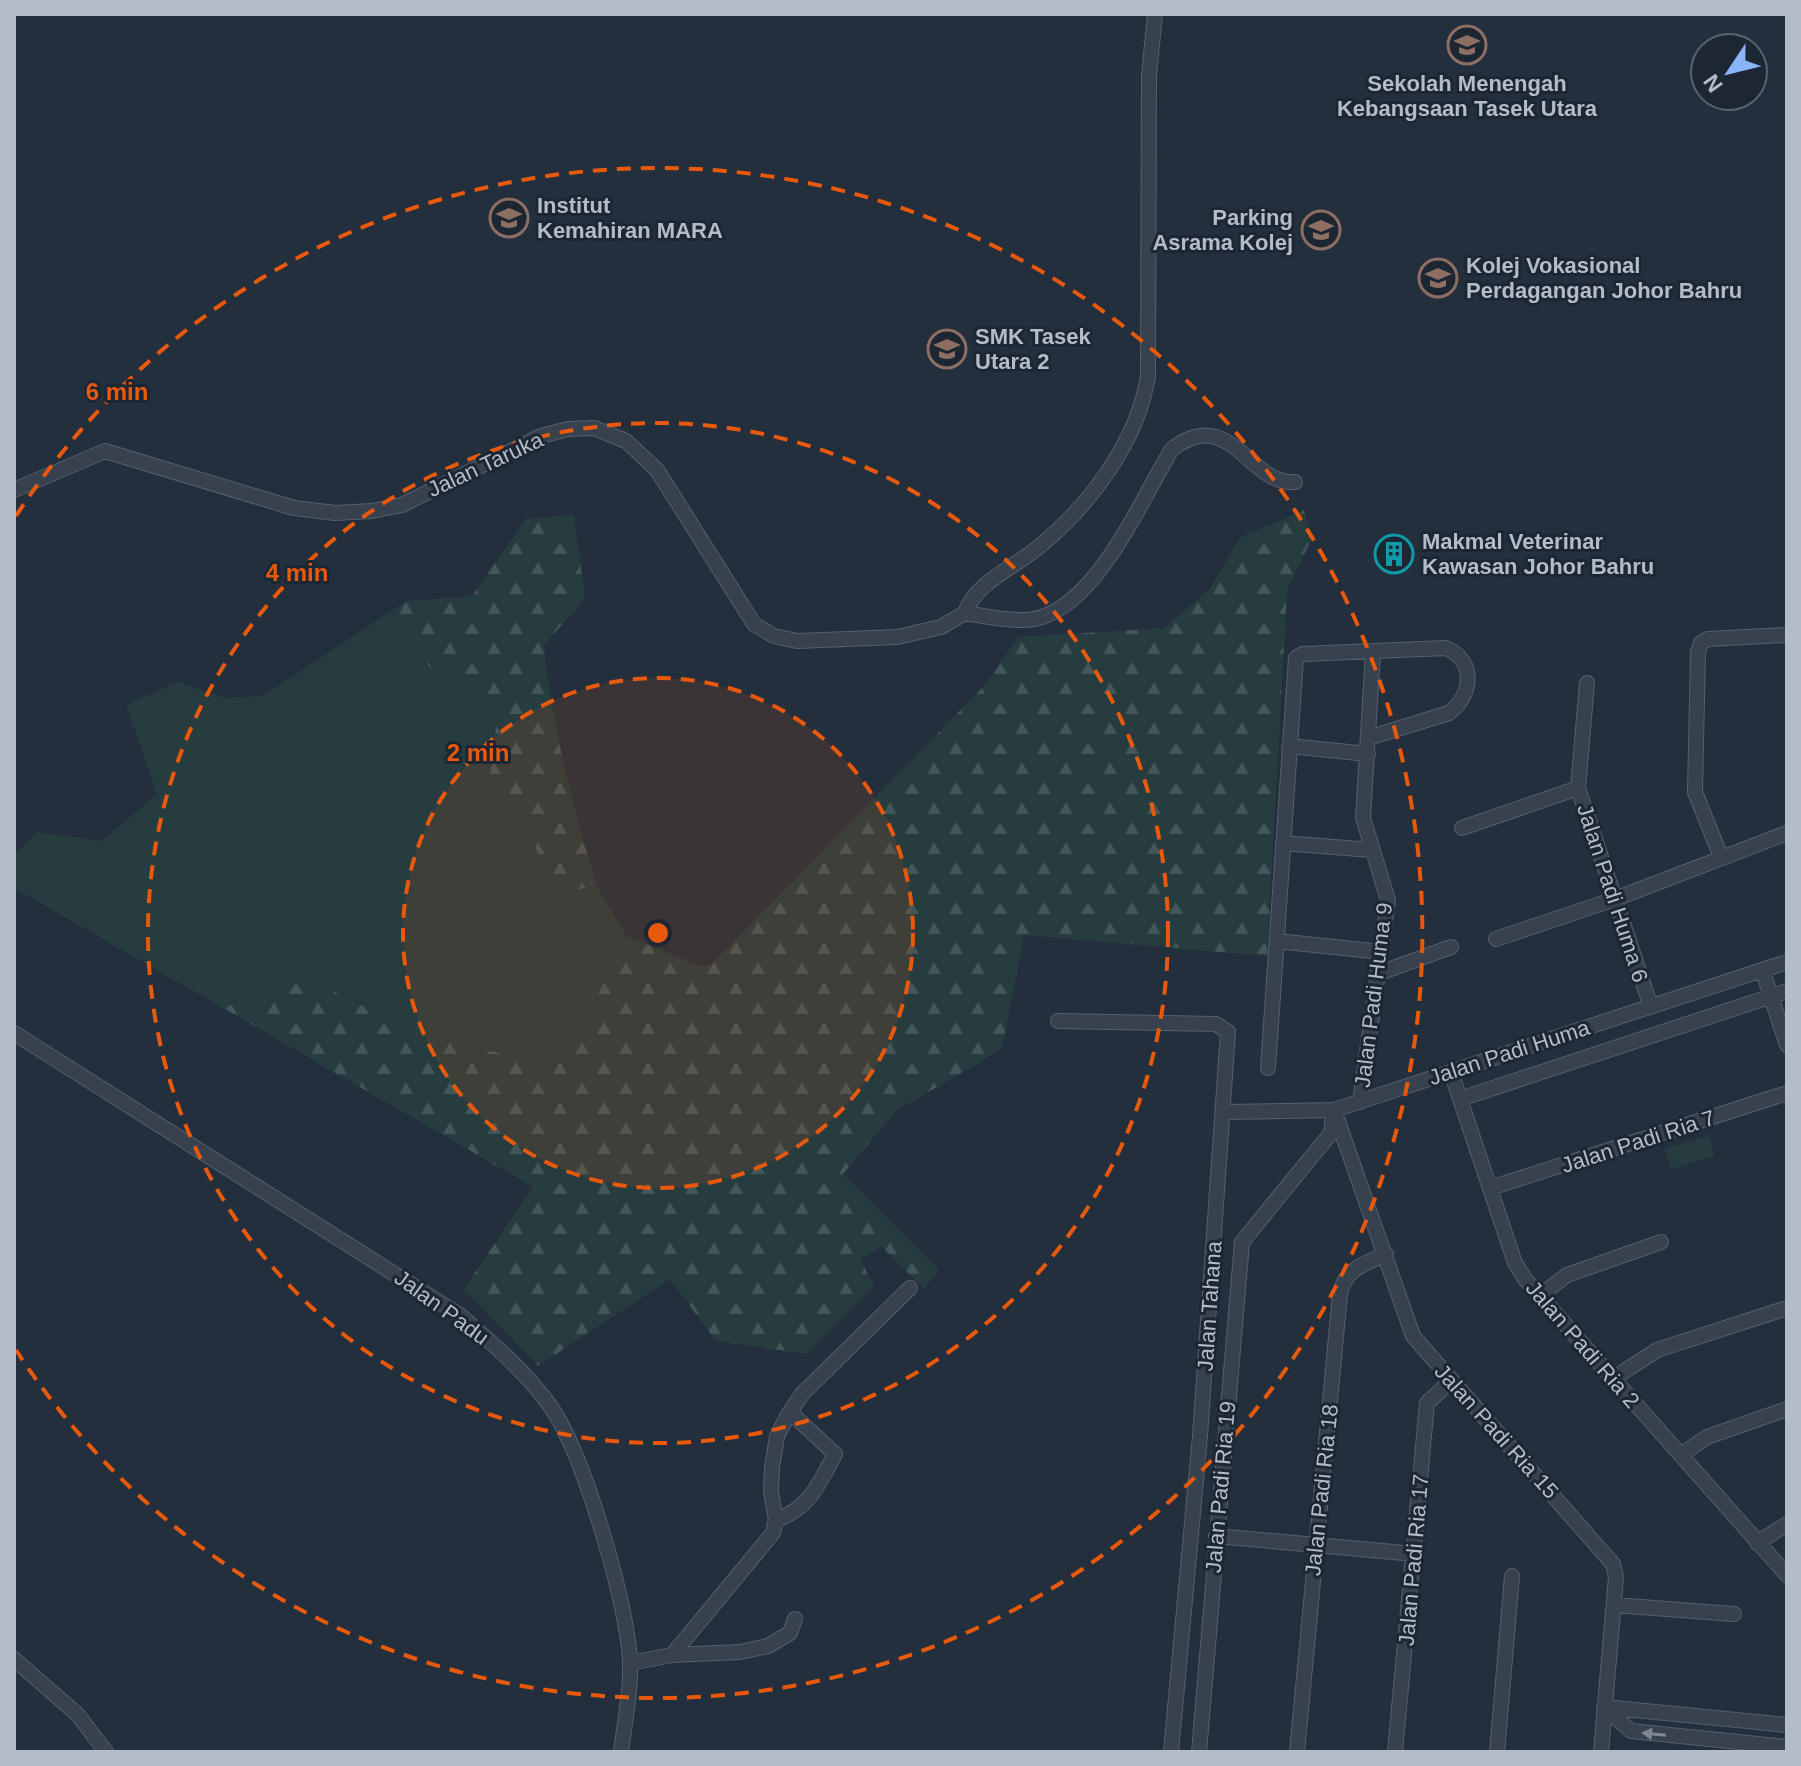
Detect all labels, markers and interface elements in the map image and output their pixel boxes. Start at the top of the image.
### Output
school or university icon: Sekolah Menengah Kebangsaan Tasek Utara [1446,24,1488,66]
north arrow [1689,32,1769,112]
text: N [1698,70,1728,97]
place label: Sekolah Menengah Kebangsaan Tasek Utara [1337,71,1598,121]
place label: Institut Kemahiran MARA [537,193,723,243]
school or university icon: Institut Kemahiran MARA [488,197,530,239]
place label: Parking Asrama Kolej [1152,205,1293,255]
school or university icon: Parking Asrama Kolej [1300,209,1342,251]
place label: Kolej Vokasional Perdagangan Johor Bahru [1466,253,1742,303]
school or university icon: Kolej Vokasional Perdagangan Johor Bahru [1417,257,1459,299]
place label: SMK Tasek Utara 2 [975,324,1092,374]
school or university icon: SMK Tasek Utara 2 [926,328,968,370]
text: 6 min [86,378,148,405]
street label: Jalan Taruka [424,427,548,502]
place label: Makmal Veterinar Kawasan Johor Bahru [1422,529,1654,579]
building icon: Makmal Veterinar Kawasan Johor Bahru [1373,533,1415,575]
text: 4 min [266,559,328,586]
text: 2 min [447,739,509,766]
street label: Jalan Padi Huma 6 [1572,801,1653,985]
street label: Jalan Padi Huma 9 [1350,901,1397,1089]
centre of rings [644,919,672,947]
street label: Jalan Padi Huma [1426,1014,1593,1090]
street label: Jalan Padi Ria 7 [1558,1105,1718,1178]
street label: Jalan Tahana [1192,1239,1227,1372]
street label: Jalan Padu [390,1265,494,1350]
street label: Jalan Padi Ria 2 [1521,1276,1645,1413]
street label: Jalan Padi Ria 15 [1430,1359,1564,1504]
street label: Jalan Padi Ria 19 [1201,1400,1240,1574]
street label: Jalan Padi Ria 18 [1300,1403,1343,1577]
street label: Jalan Padi Ria 17 [1394,1473,1433,1647]
one-way arrow [1641,1727,1666,1740]

